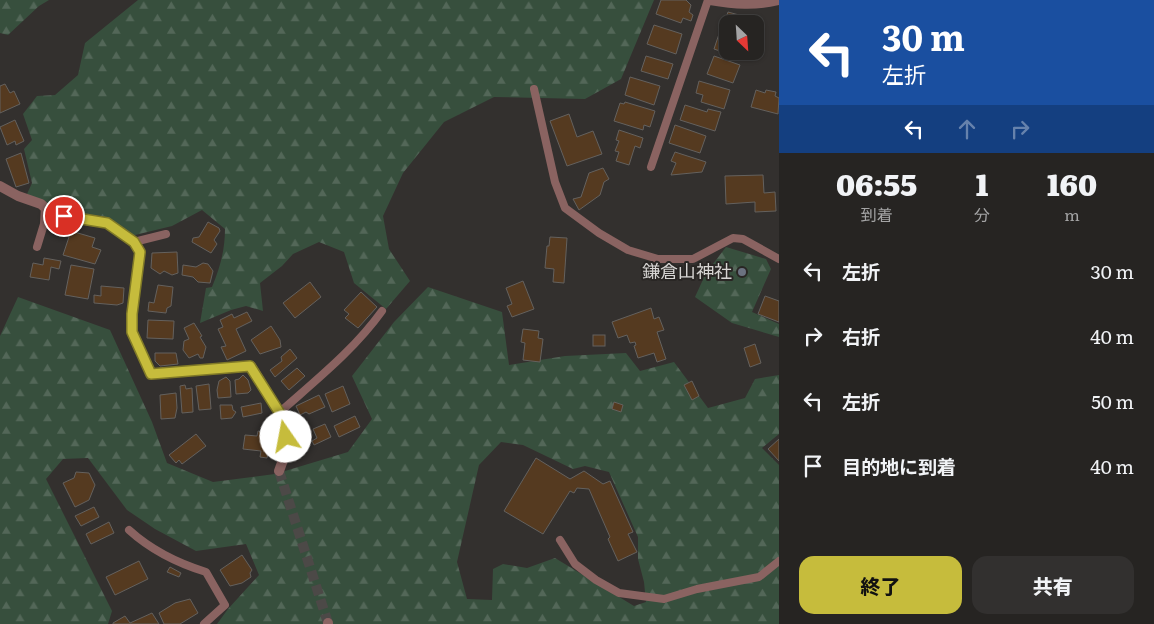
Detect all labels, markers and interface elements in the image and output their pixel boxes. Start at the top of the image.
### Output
text: 30 m [882,10,965,62]
north arrow [719,15,764,60]
map controls [719,15,764,60]
icon: left [799,20,864,85]
text: 左折 [882,57,926,90]
icon: left [900,115,928,143]
icon: ahead [953,115,981,143]
icon: right [1006,115,1034,143]
text: 06:55 [836,161,917,205]
text: 1 [976,161,988,205]
text: 160 [1047,161,1097,205]
pin [43,195,85,237]
icon: arrive [50,202,78,230]
text: 到着 [861,202,893,226]
text: 分 [974,202,990,226]
text: m [1064,202,1080,226]
place label: 鎌倉山神社 [642,257,732,284]
icon: left [799,257,827,285]
text: 左折 [842,257,880,285]
text: 30 m [1090,257,1134,285]
marker: 鎌倉山神社 [736,266,748,278]
icon: right [799,322,827,350]
text: 右折 [842,322,880,350]
text: 40 m [1090,322,1134,350]
icon: left [799,387,827,415]
text: 左折 [842,387,880,415]
text: 50 m [1091,387,1134,415]
position arrow [259,410,311,462]
icon: arrive [799,452,827,480]
text: 目的地に到着 [842,452,956,480]
text: 40 m [1090,452,1134,480]
button: 終了 [799,556,962,614]
button: 共有 [972,556,1134,614]

